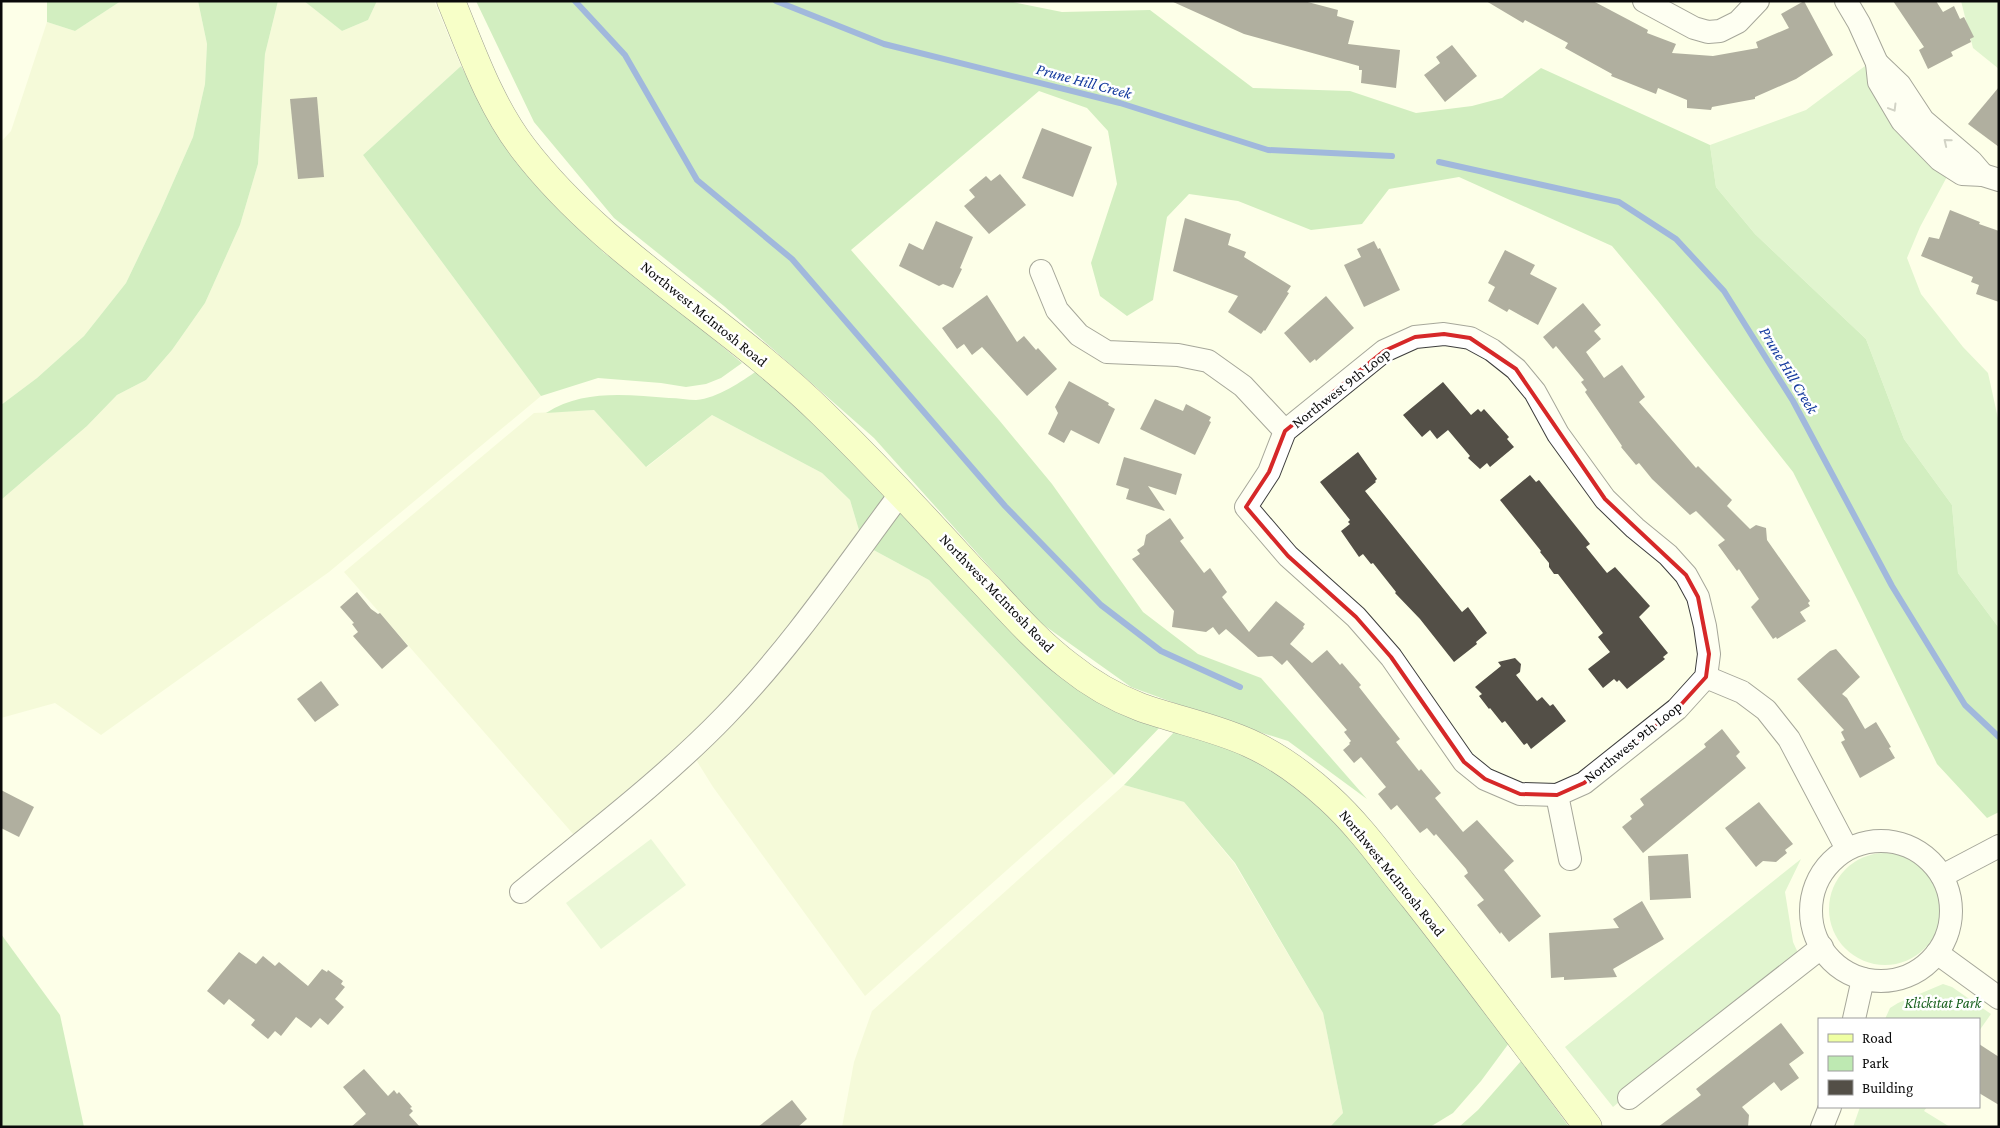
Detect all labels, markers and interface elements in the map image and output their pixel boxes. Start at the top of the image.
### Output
water label: Prune Hill Creek [1034,60,1135,102]
one-way arrow [1887,102,1897,111]
one-way arrow [1944,139,1953,148]
street label: Northwest McIntosh Road [638,258,770,370]
water label: Prune Hill Creek [1756,324,1822,417]
street label: Northwest 9th Loop [1289,345,1394,432]
street label: Northwest McIntosh Road [937,531,1058,655]
street label: Northwest 9th Loop [1581,698,1686,787]
street label: Northwest McIntosh Road [1336,807,1448,939]
park label: Klickitat Park [1905,995,1983,1011]
legend [1818,1018,1980,1108]
text: Road [1862,1030,1893,1046]
text: Park [1862,1055,1889,1071]
text: Building [1862,1080,1913,1097]

